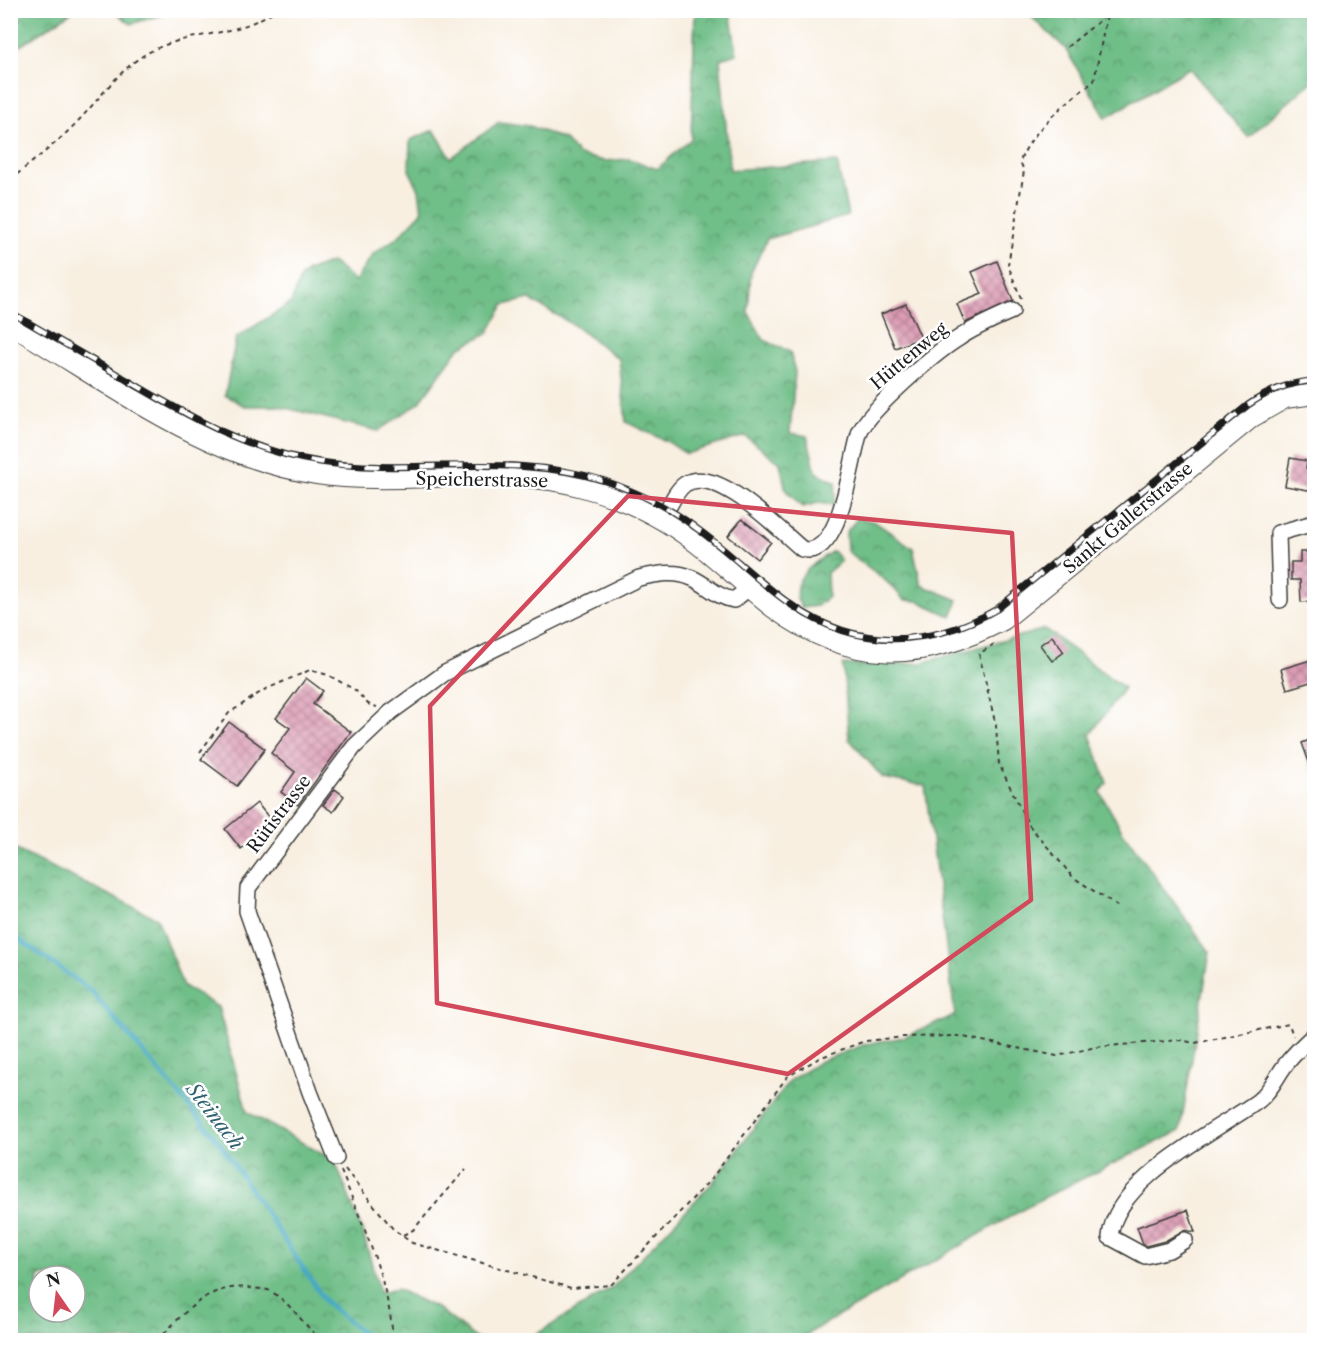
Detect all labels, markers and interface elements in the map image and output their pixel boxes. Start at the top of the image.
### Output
street label: Hüttenweg [866,317,952,394]
street label: Sankt Gallerstrasse [1059,457,1197,579]
street label: Speicherstrasse [416,468,548,492]
street label: Rütistrasse [242,770,316,858]
water label: Steinach [181,1077,249,1154]
north arrow [27,1264,87,1324]
text: N [44,1268,63,1291]

